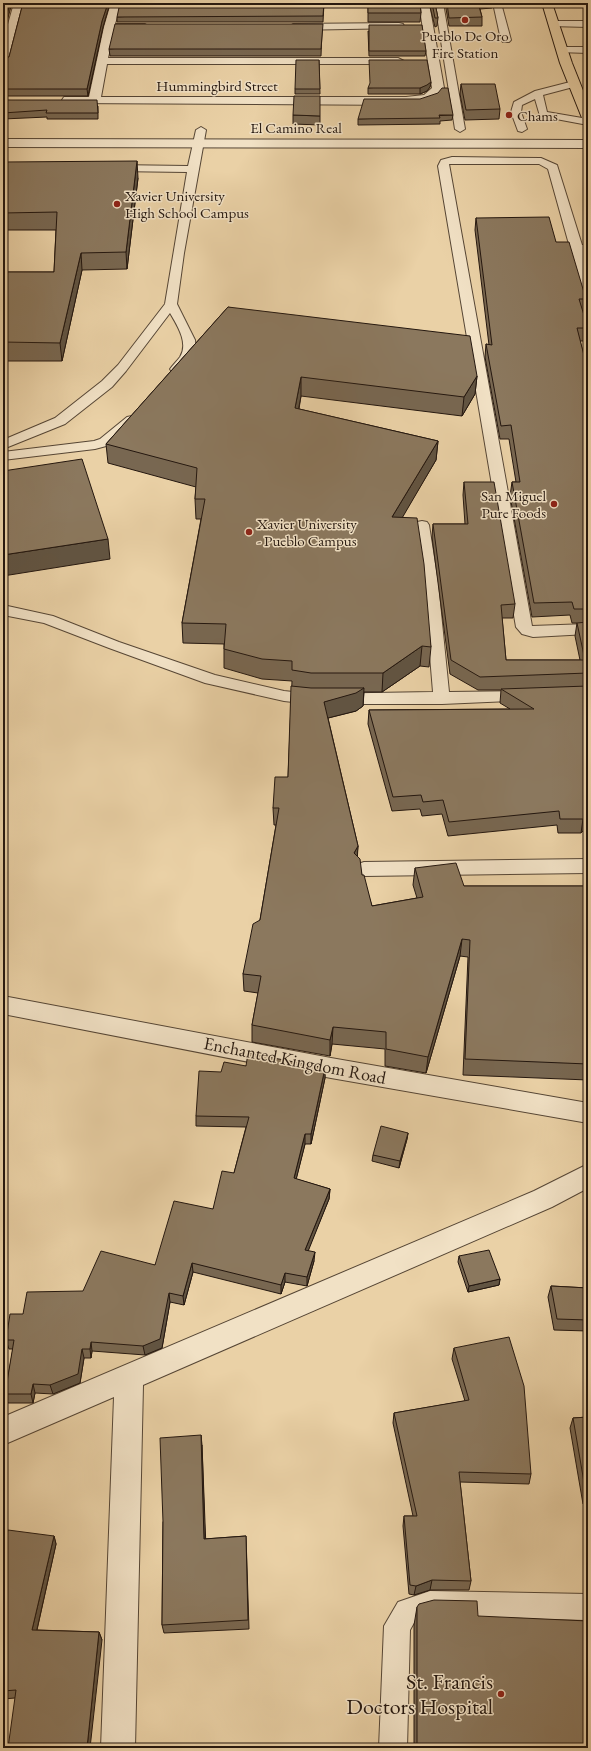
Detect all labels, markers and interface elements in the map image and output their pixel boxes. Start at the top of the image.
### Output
marker: Pueblo De Oro Fire Station [460,15,470,25]
place label: Pueblo De Oro Fire Station [421,26,509,62]
street label: Hummingbird Street [156,76,278,95]
place label: Chams [517,106,558,125]
marker: Chams [504,110,514,120]
street label: El Camino Real [250,118,342,137]
place label: Xavier University High School Campus [124,186,249,222]
marker: Xavier University High School Campus [112,199,122,209]
place label: San Miguel Pure Foods [481,486,546,522]
marker: San Miguel Pure Foods [549,499,559,509]
place label: Xavier University - Pueblo Campus [256,514,357,550]
marker: Xavier University - Pueblo Campus [244,527,254,537]
street label: Enchanted Kingdom Road [202,1031,389,1089]
place label: St. Francis Doctors Hospital [346,1667,493,1721]
marker: St. Francis Doctors Hospital [496,1689,506,1699]

